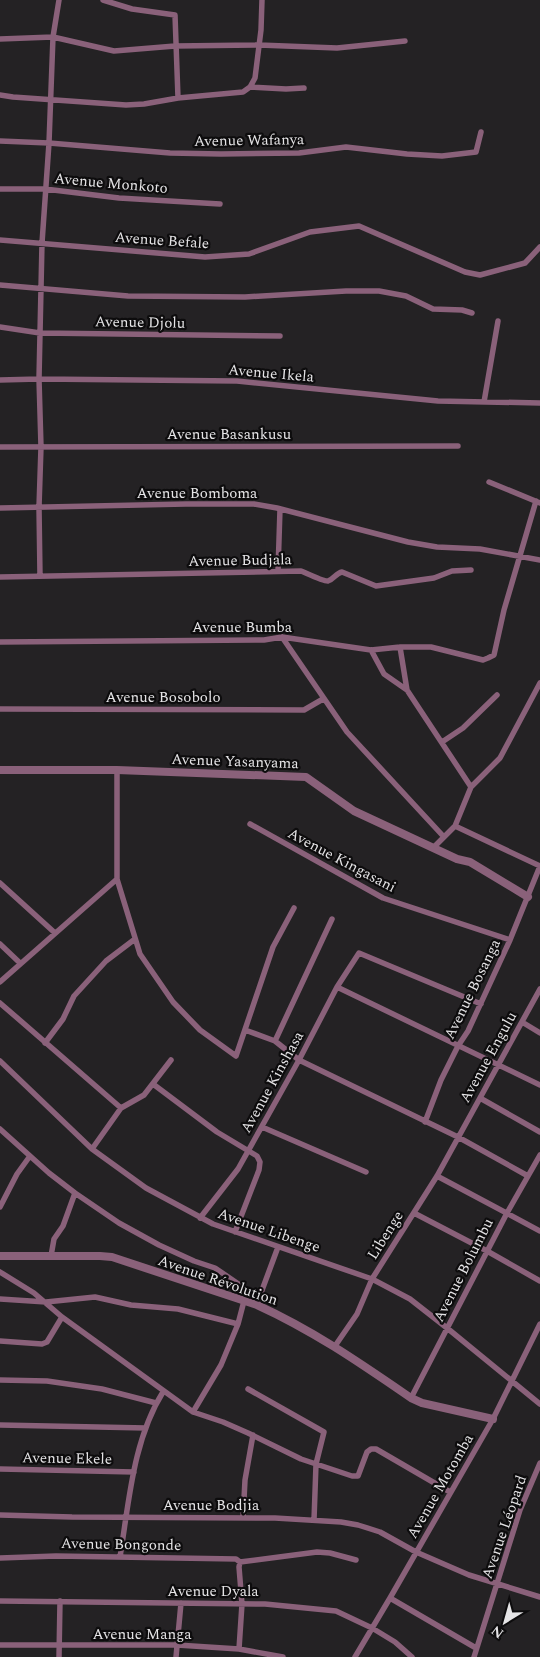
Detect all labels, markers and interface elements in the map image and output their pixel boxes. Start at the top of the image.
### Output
street label: Avenue Wafanya [194,128,305,153]
street label: Avenue Monkoto [53,167,169,200]
street label: Avenue Befale [114,226,210,255]
street label: Avenue Djolu [95,310,185,335]
street label: Avenue Ikela [227,358,316,389]
street label: Avenue Basankusu [167,423,291,446]
street label: Avenue Bomboma [137,482,258,505]
street label: Avenue Budjala [188,548,293,573]
street label: Avenue Bumba [192,616,293,639]
street label: Avenue Bosobolo [106,686,220,709]
street label: Avenue Yasanyama [171,748,300,775]
street label: Avenue Kingasani [283,822,400,899]
street label: Avenue Bosanga [438,934,507,1043]
street label: Avenue Engulu [454,1007,523,1107]
street label: Avenue Kinshasa [235,1026,310,1138]
street label: Avenue Libenge [214,1202,323,1259]
street label: Libenge [361,1206,409,1264]
street label: Avenue Bolumbu [427,1214,500,1326]
street label: Avenue Révolution [155,1249,281,1312]
street label: Avenue Motomba [401,1429,480,1543]
street label: Avenue Ekele [22,1446,112,1471]
street label: Avenue Léopard [476,1472,533,1582]
street label: Avenue Bodjia [163,1494,260,1517]
street label: Avenue Bongonde [61,1532,181,1557]
street label: Avenue Dyala [167,1580,259,1603]
north arrow [480,1597,530,1647]
text: N [487,1620,508,1644]
street label: Avenue Manga [92,1623,192,1646]

